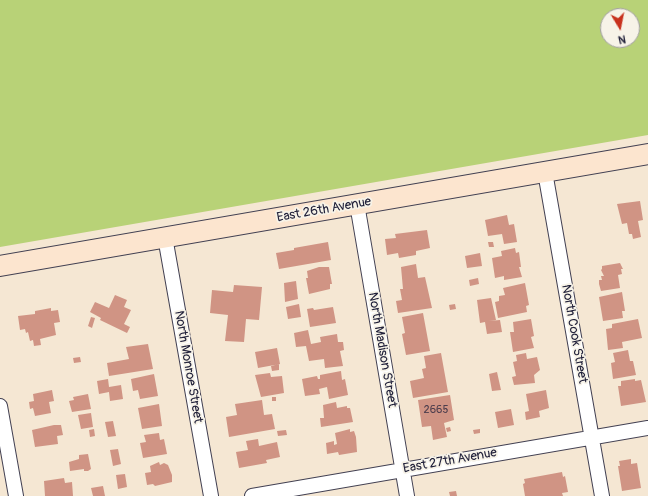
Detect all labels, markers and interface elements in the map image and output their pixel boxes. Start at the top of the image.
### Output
north arrow [600,8,640,48]
text: N [617,32,627,46]
street label: East 26th Avenue [276,194,372,226]
street label: North Cook Street [558,283,590,385]
street label: North Madison Street [364,291,400,409]
street label: North Monroe Street [170,310,206,424]
house number: 2665 [424,403,448,417]
street label: East 27th Avenue [402,445,498,477]

